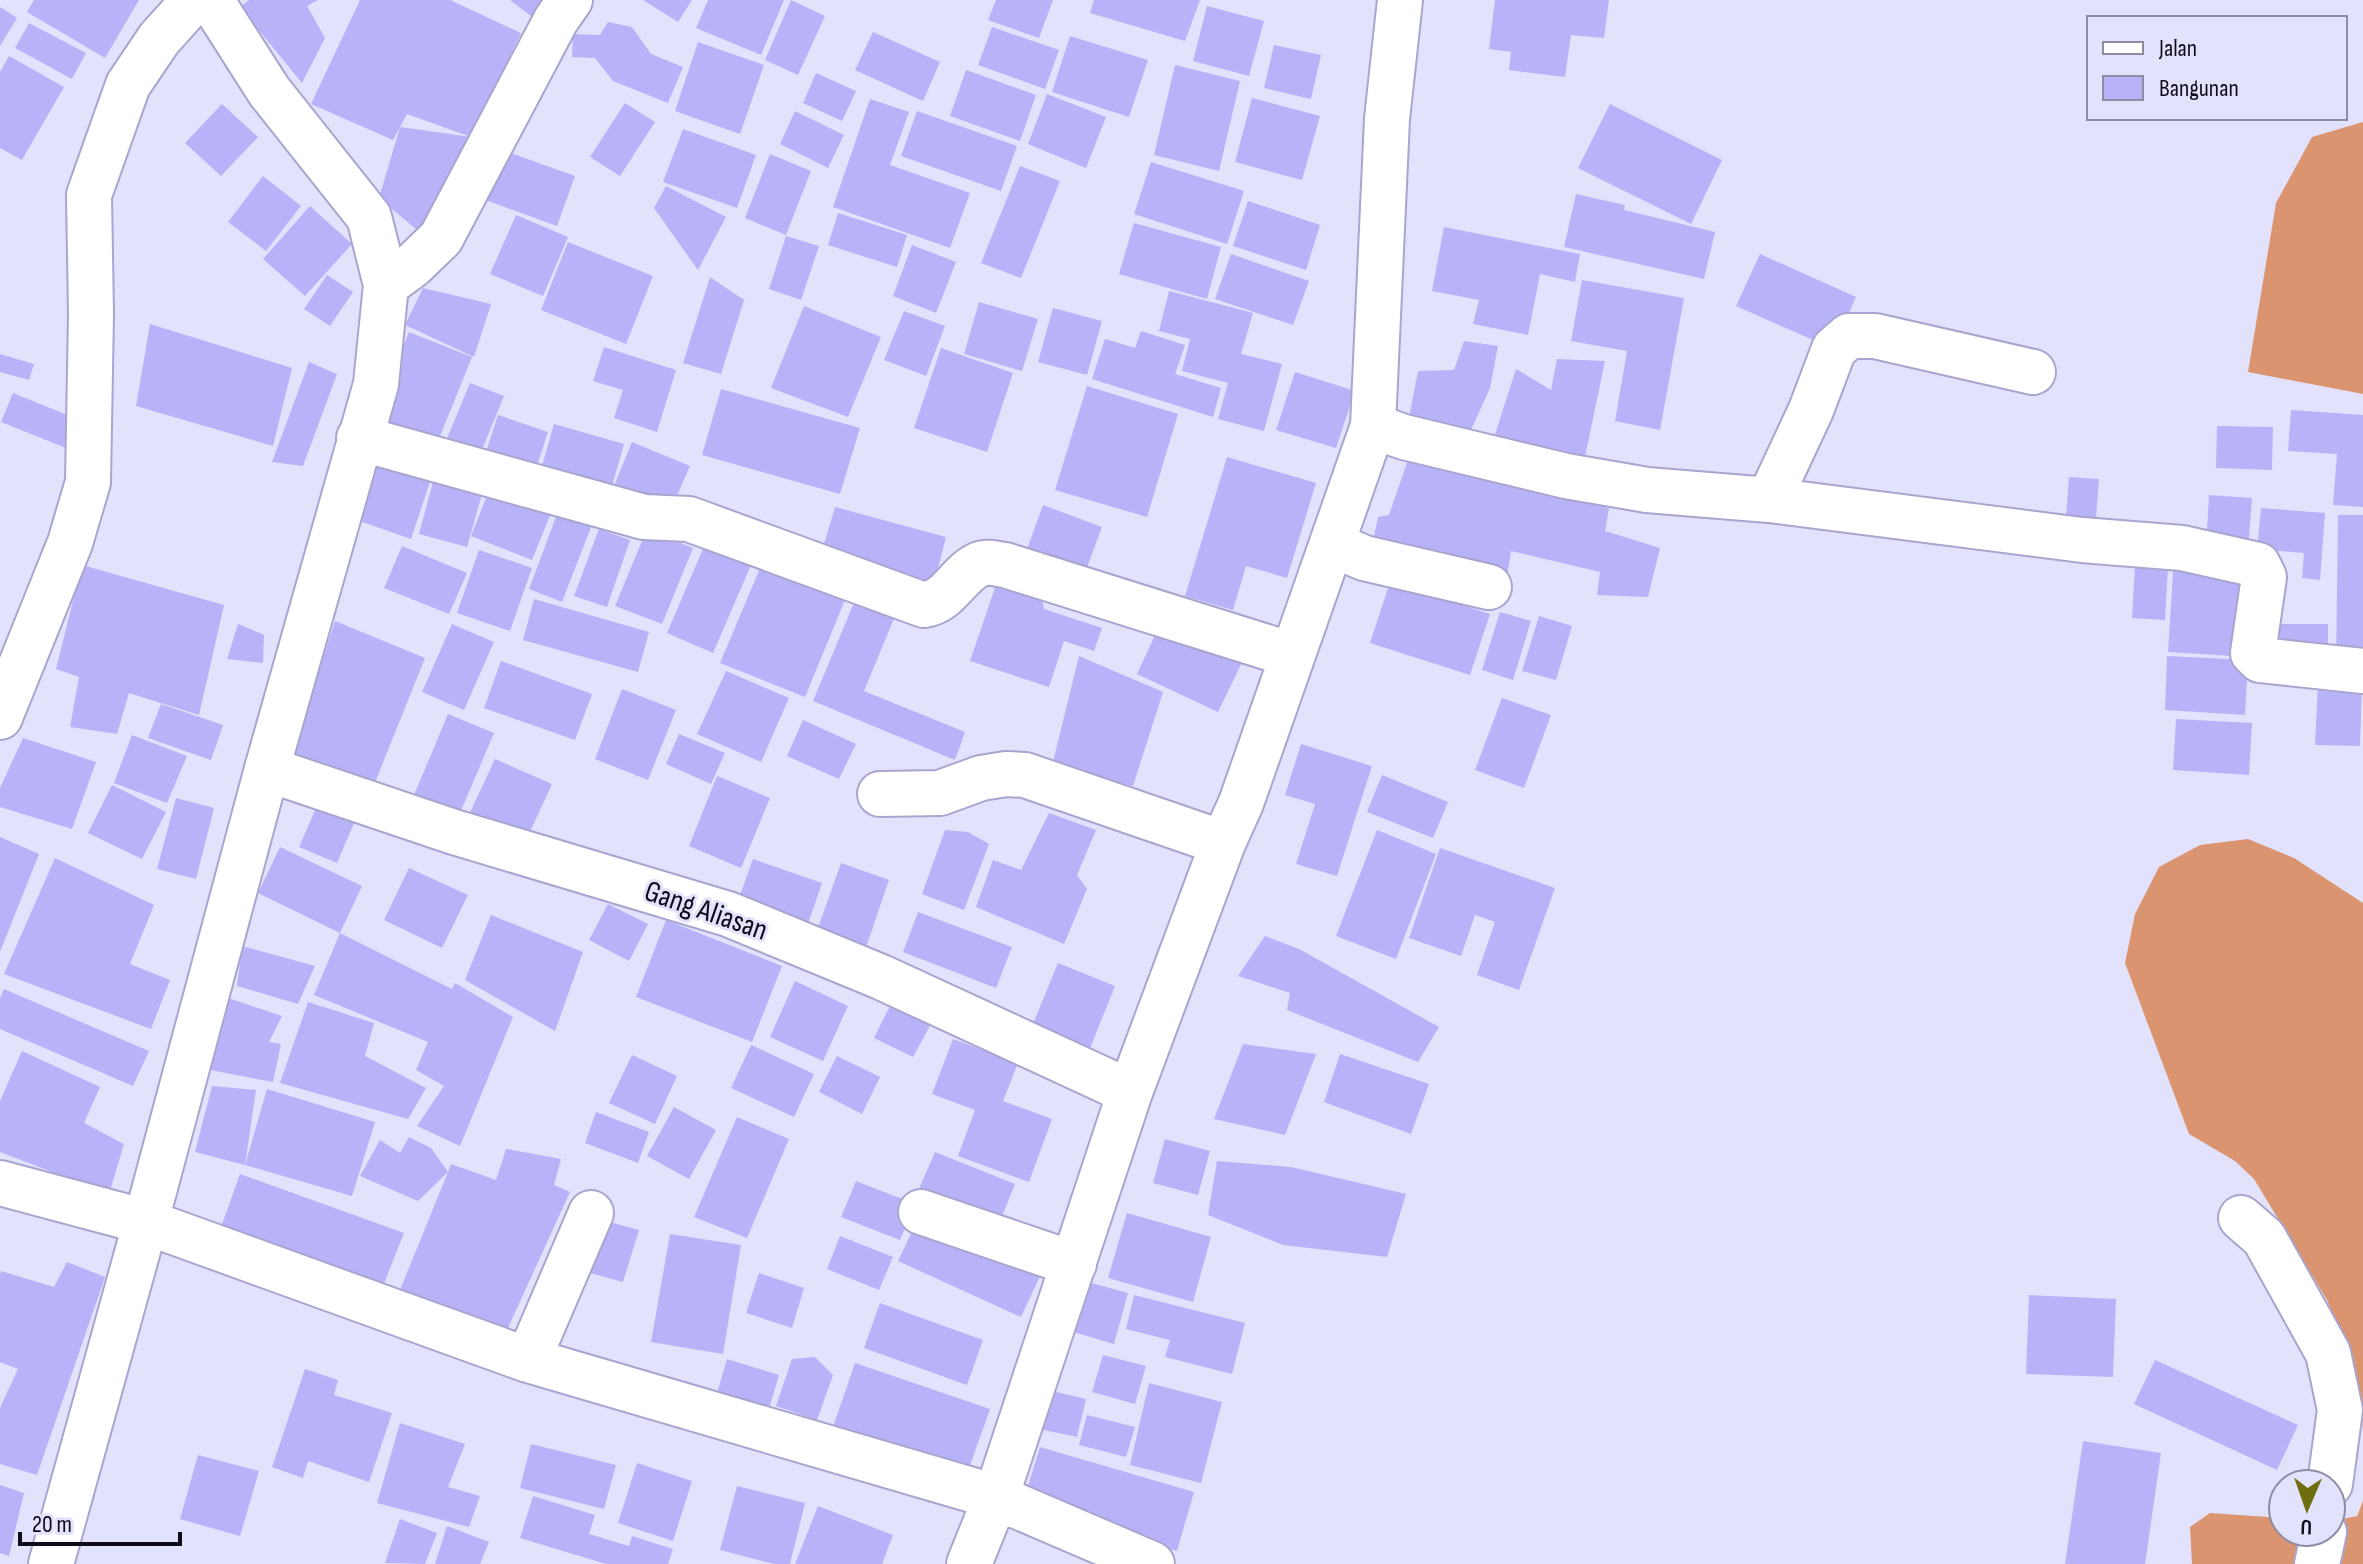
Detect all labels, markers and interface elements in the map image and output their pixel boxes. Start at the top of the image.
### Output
legend [2087,16,2347,120]
text: Jalan [2158,34,2197,63]
text: Bangunan [2159,74,2239,103]
street label: Gang Aliasan [640,873,772,949]
north arrow [2267,1468,2347,1548]
scale bar [20,1496,180,1546]
text: 20 m [32,1510,72,1539]
text: U [2300,1513,2313,1540]

